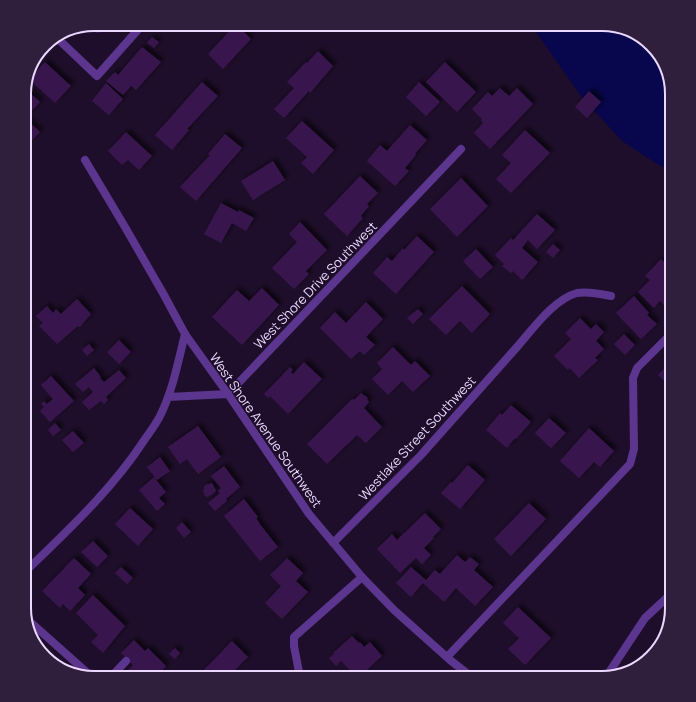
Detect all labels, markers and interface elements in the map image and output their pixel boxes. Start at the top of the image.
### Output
street label: West Shore Drive Southwest [249,217,381,353]
street label: West Shore Avenue Southwest [206,349,326,511]
street label: Westlake Street Southwest [354,372,480,504]

